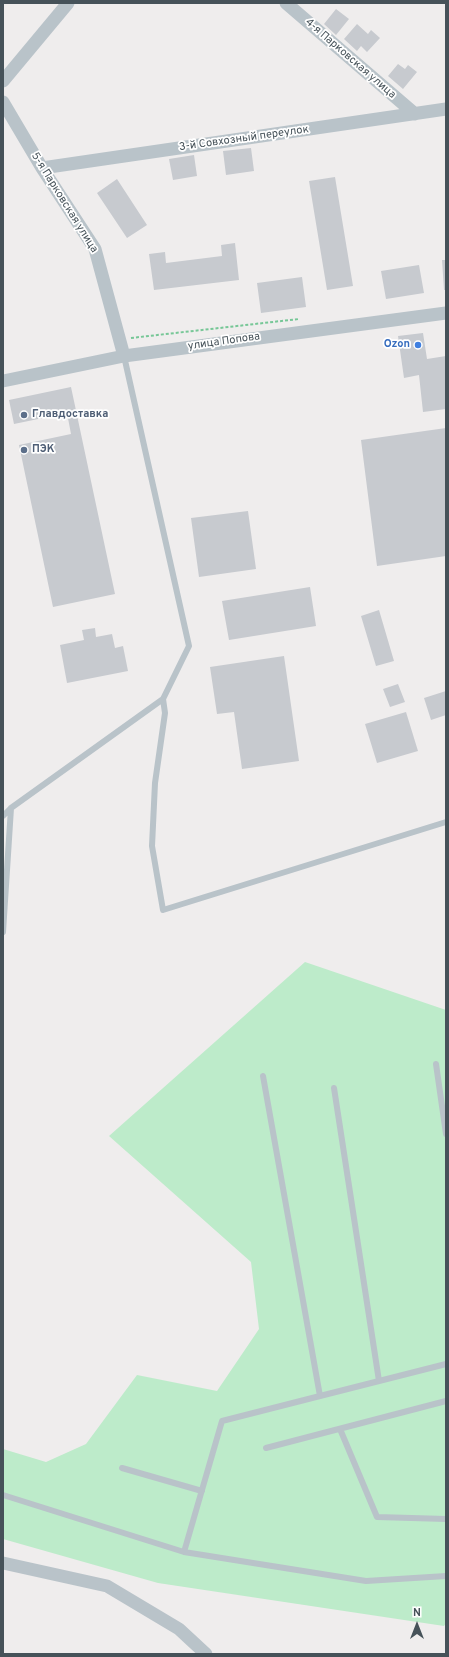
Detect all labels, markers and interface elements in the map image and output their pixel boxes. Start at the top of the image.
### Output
street label: 4-я Парковская улица [302,16,398,102]
street label: 3-й Совхозный переулок [178,123,310,155]
street label: 5-я Парковская улица [28,150,100,256]
street label: улица Попова [187,330,261,354]
place label: Ozon [384,338,410,352]
marker: Ozon [413,340,423,350]
place label: Главдоставка [32,408,108,422]
marker: Главдоставка [19,410,29,420]
place label: ПЭК [32,443,55,457]
marker: ПЭК [19,445,29,455]
north arrow [397,1605,437,1645]
text: N [413,1606,421,1620]

